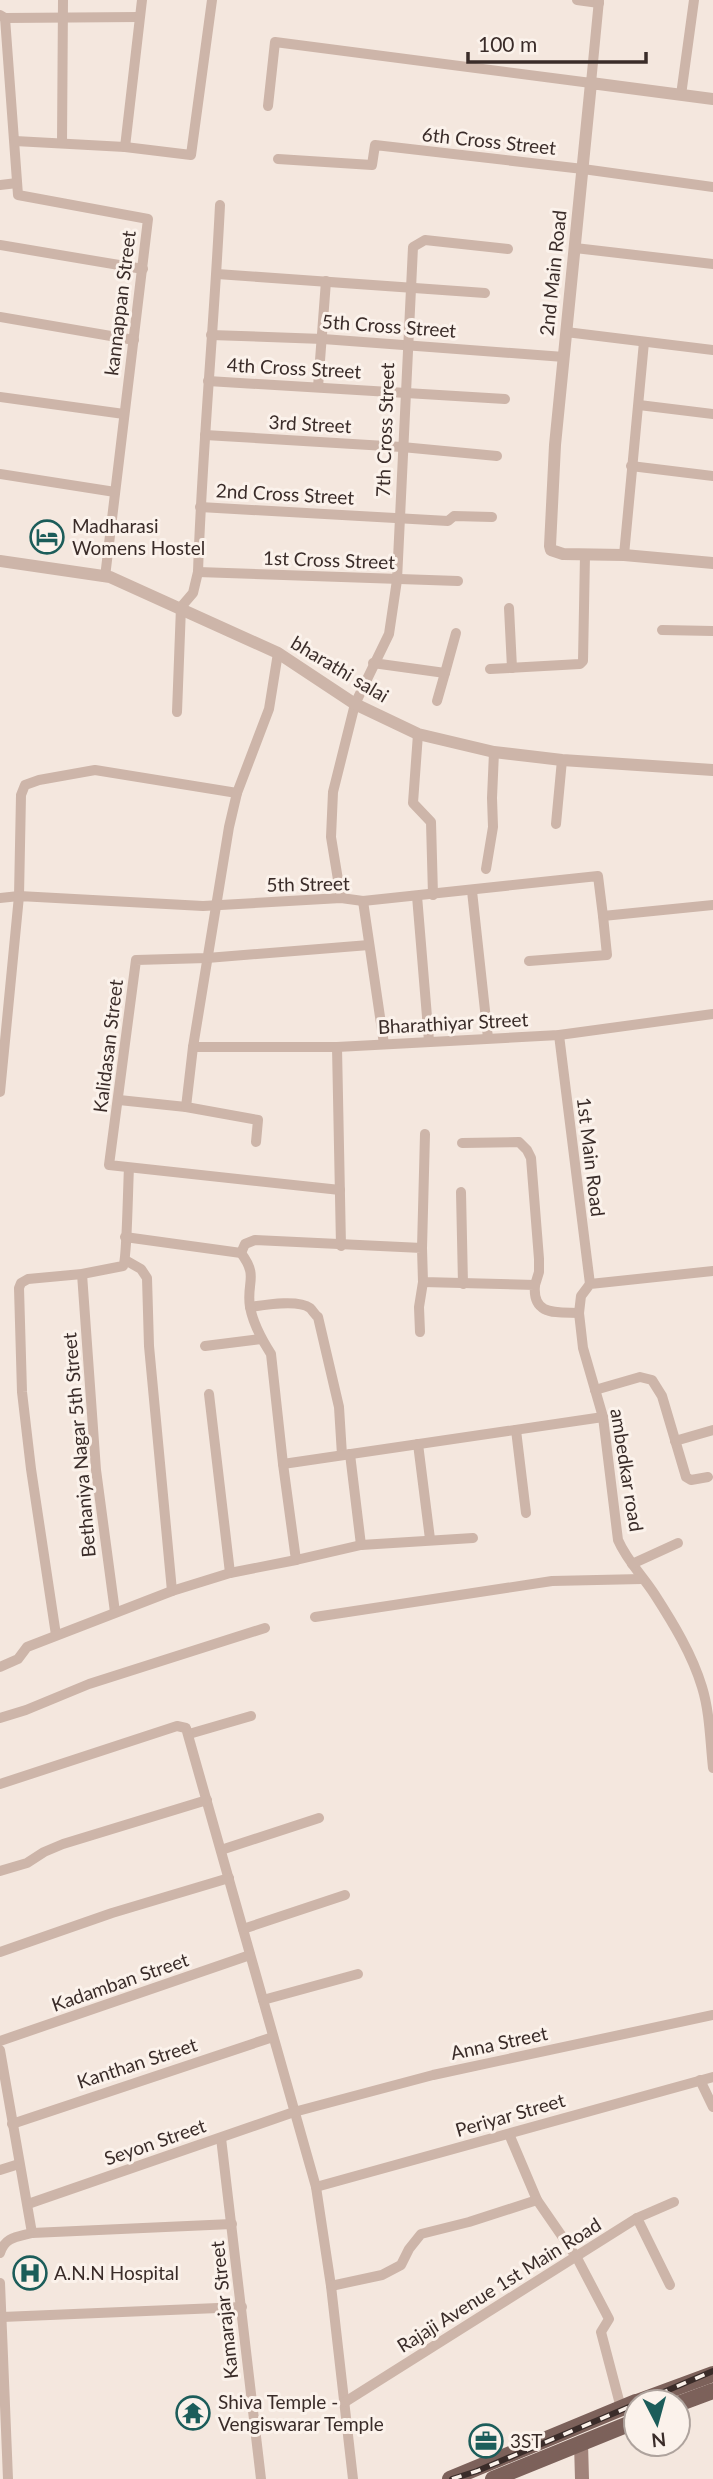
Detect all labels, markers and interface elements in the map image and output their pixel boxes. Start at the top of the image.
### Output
scale bar [468,21,646,65]
text: 100 m [478,31,537,56]
street label: 6th Cross Street [421,122,557,159]
street label: 2nd Main Road [534,209,571,337]
street label: kannappan Street [99,229,140,377]
street label: 5th Cross Street [321,309,457,342]
street label: 4th Cross Street [226,352,362,383]
street label: 7th Cross Street [371,362,398,498]
street label: 3rd Street [268,410,352,437]
street label: 2nd Cross Street [215,478,355,509]
place label: Madharasi Womens Hostel [72,514,205,559]
hotel icon: Madharasi Womens Hostel [28,518,66,556]
street label: 1st Cross Street [263,546,396,573]
street label: bharathi salai [287,630,393,707]
street label: 5th Street [266,871,350,896]
street label: Kalidasan Street [88,978,127,1114]
street label: Bharathiyar Street [377,1007,529,1038]
street label: 1st Main Road [573,1096,610,1218]
street label: Bethaniya Nagar 5th Street [57,1331,100,1558]
street label: ambedkar road [606,1407,649,1533]
street label: Kadamban Street [48,1947,191,2016]
street label: Anna Street [448,2021,550,2064]
street label: Kanthan Street [74,2032,200,2093]
street label: Periyar Street [452,2088,567,2141]
street label: Seyon Street [101,2113,209,2170]
street label: Rajaji Avenue 1st Main Road [392,2212,605,2357]
street label: Kamarajar Street [205,2240,242,2380]
hospital icon: A.N.N Hospital [11,2254,49,2292]
place label: A.N.N Hospital [54,2261,179,2284]
north arrow [622,2388,692,2458]
place label: Shiva Temple - Vengiswarar Temple [218,2390,384,2435]
temple icon: Shiva Temple - Vengiswarar Temple [174,2394,212,2432]
office icon: 3ST [467,2422,505,2460]
text: N [650,2428,667,2453]
place label: 3ST [510,2429,543,2452]

